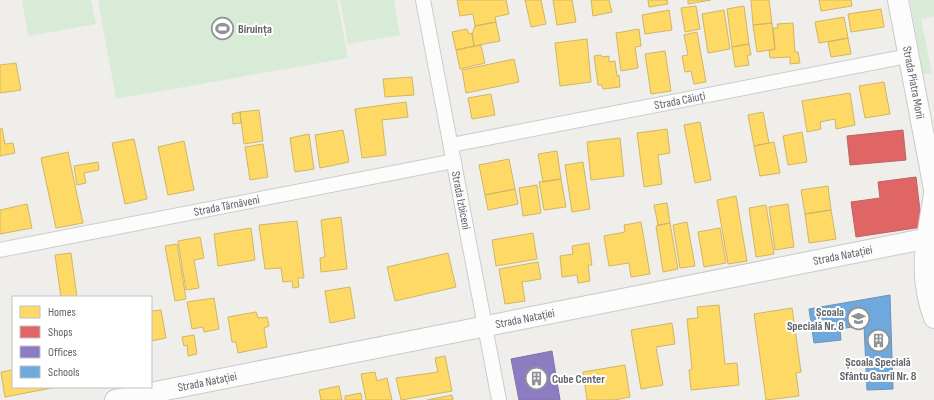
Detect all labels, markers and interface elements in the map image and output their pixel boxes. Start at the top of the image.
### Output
sports icon: Biruința [210,16,236,42]
place label: Biruința [238,22,272,37]
street label: Strada Piatra Morii [899,45,927,120]
street label: Strada Căiuți [653,89,707,113]
street label: Strada Izbiceni [448,170,473,231]
street label: Strada Târnăveni [193,192,261,220]
street label: Strada Natației [812,242,874,269]
legend [12,296,152,388]
text: Homes [48,305,76,320]
place label: Școala Specială Nr. 8 [787,305,844,334]
street label: Strada Natației [494,306,556,332]
school or university icon: Școala Specială Nr. 8 [846,306,872,332]
text: Shops [48,325,73,340]
building icon: Școala Specială Sfântu Gavril Nr. 8 [865,328,891,354]
text: Offices [48,345,77,360]
place label: Școala Specială Sfântu Gavril Nr. 8 [840,355,917,384]
text: Schools [48,365,80,380]
building icon: Cube Center [523,366,549,392]
street label: Strada Natației [176,369,238,395]
place label: Cube Center [552,372,605,387]

